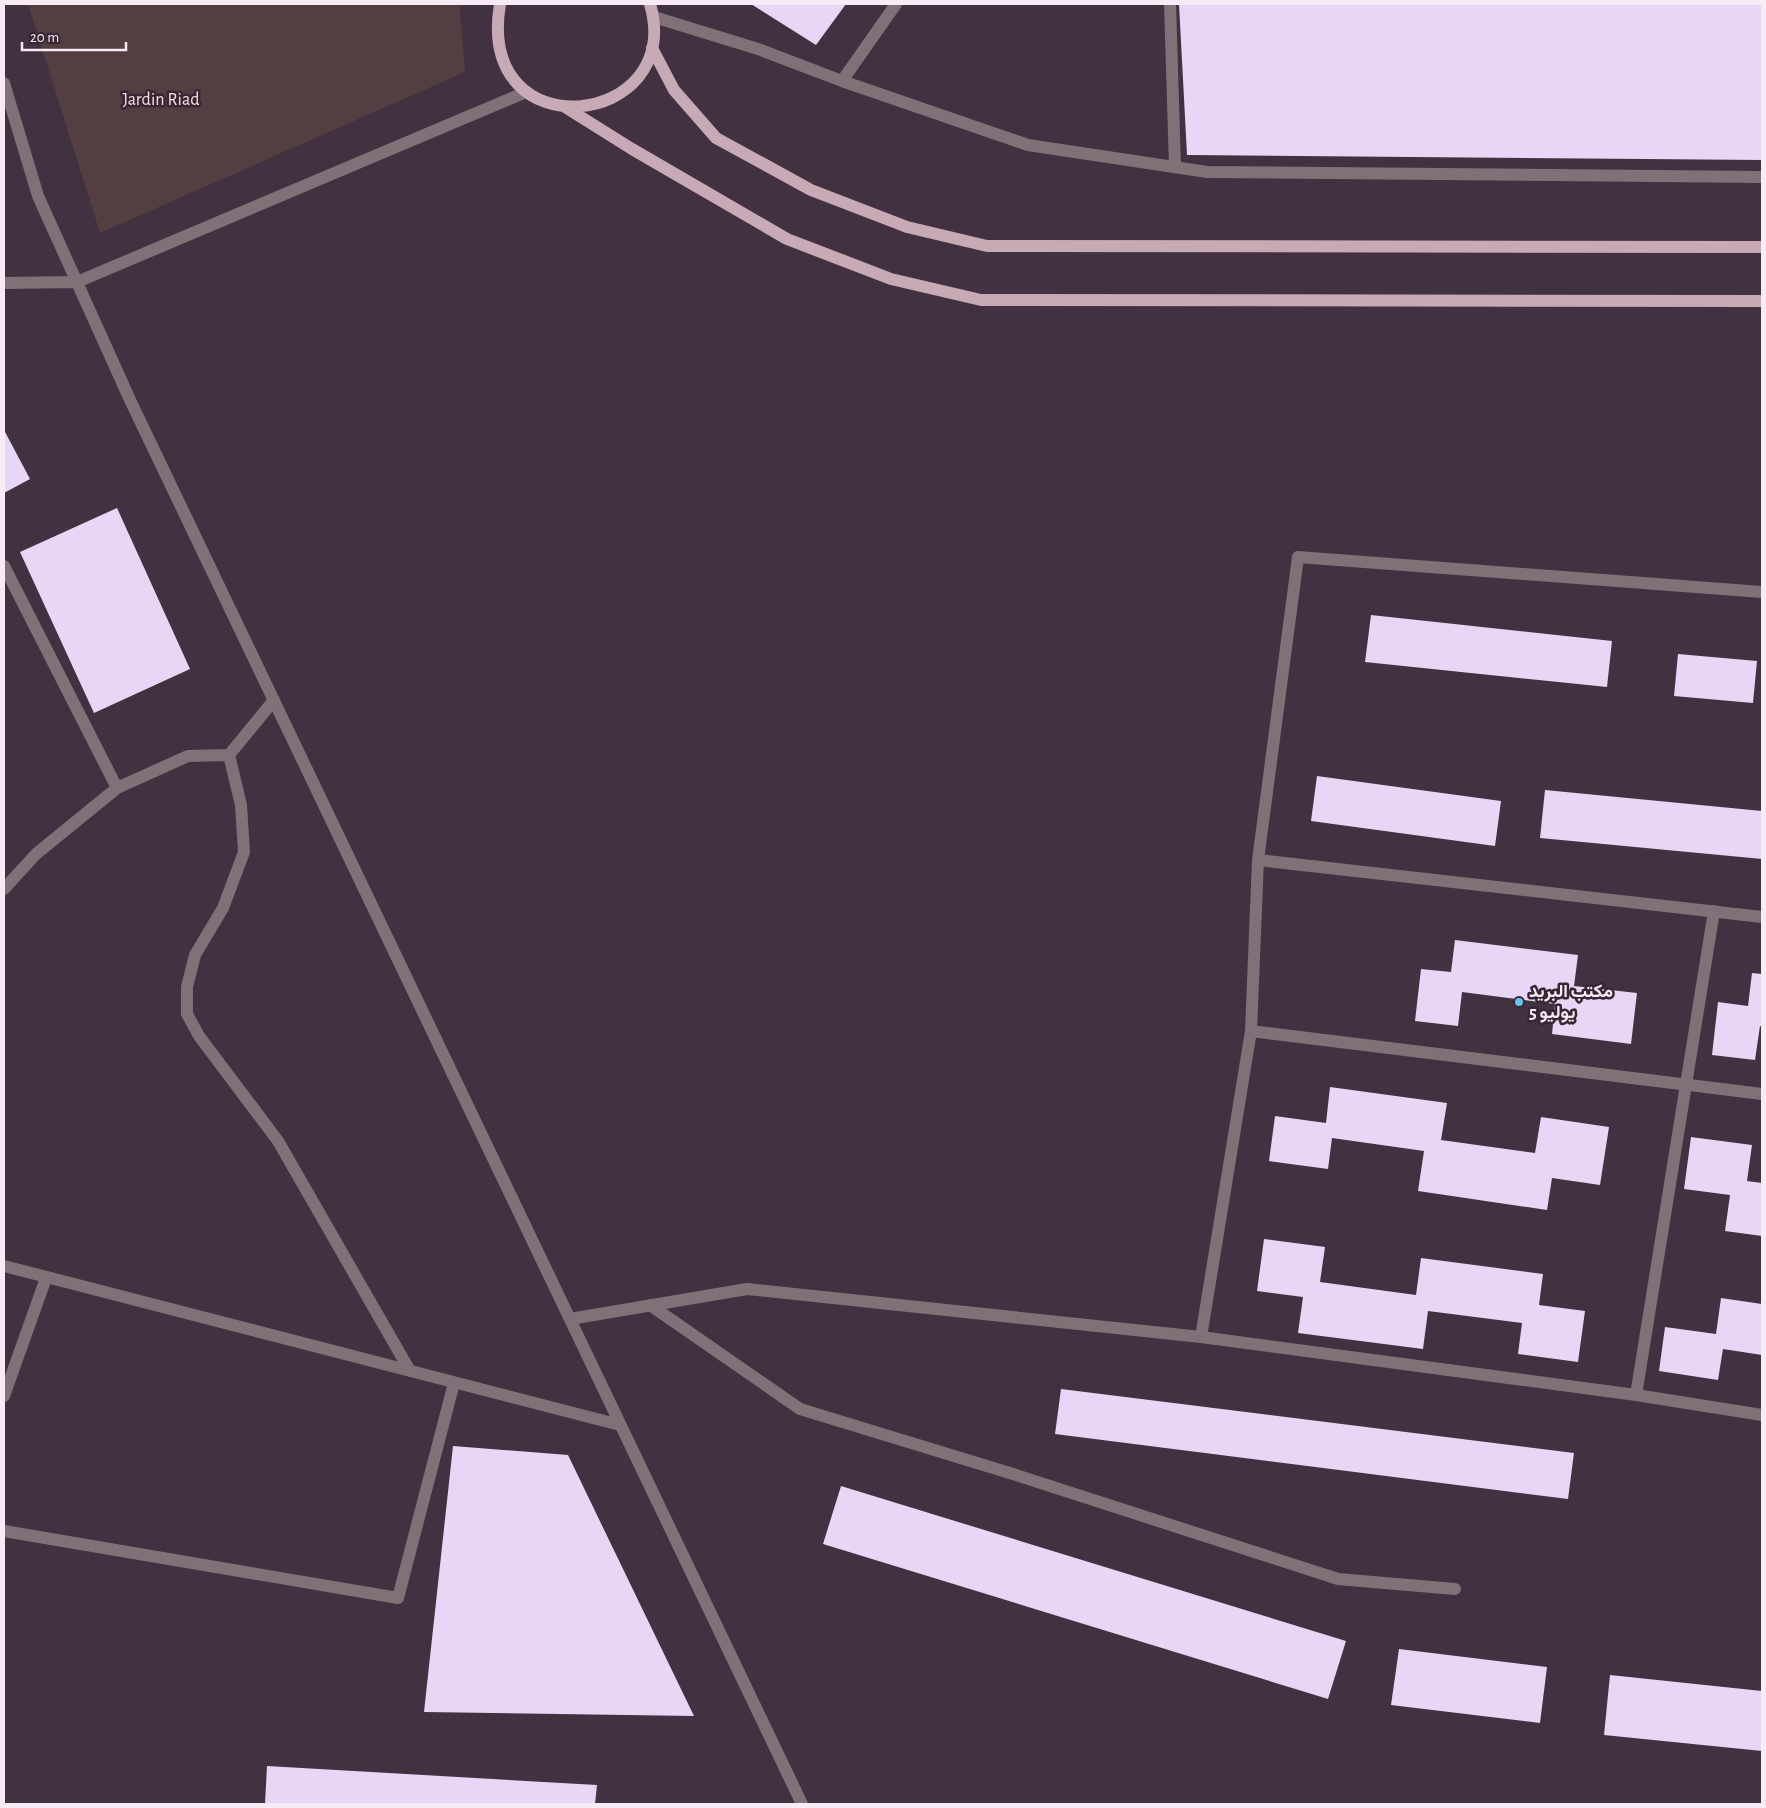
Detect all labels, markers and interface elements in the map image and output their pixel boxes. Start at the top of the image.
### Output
scale bar [22,20,126,52]
text: 20 m [30,30,59,45]
park label: Jardin Riad [122,91,200,109]
place label: مكتب البريد 5 يوليو [1529,983,1613,1023]
marker: مكتب البريد 5 يوليو [1513,996,1525,1008]

